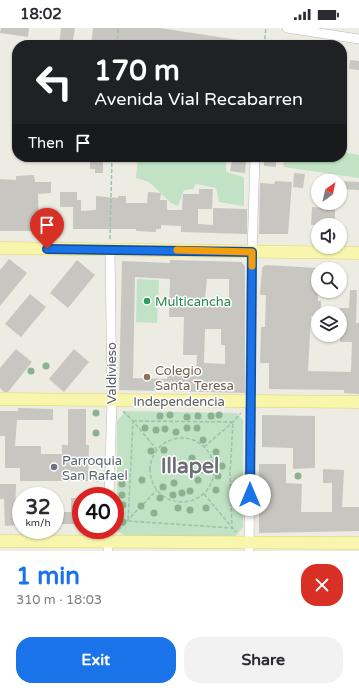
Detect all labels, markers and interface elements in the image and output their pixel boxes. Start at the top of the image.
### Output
text: 18:02 [20,5,62,23]
text: 170 m [94,54,180,88]
icon: left [28,56,80,108]
text: Avenida Vial Recabarren [94,88,303,110]
icon: arrive [72,132,94,154]
text: Then [28,134,64,152]
north arrow [311,174,347,210]
map controls [311,174,347,342]
pin [30,208,64,249]
icon: arrive [36,214,58,236]
button: sound [311,218,347,254]
button: search [311,262,347,298]
place label: Multicancha [155,294,231,310]
marker: Multicancha [142,296,152,306]
button: layers [311,306,347,342]
street label: Valdivieso [104,342,120,404]
place label: Colegio Santa Teresa [155,363,234,394]
marker: Colegio Santa Teresa [142,372,152,382]
street label: Independencia [133,394,225,410]
place label: Parroquia San Rafael [62,453,128,484]
district label: Illapel [161,454,219,479]
marker: Parroquia San Rafael [49,462,59,472]
position arrow [229,474,271,516]
speed limit sign: 40 [72,487,124,539]
text: 32 [25,496,51,520]
text: km/h [25,517,51,529]
text: 1 min [16,562,80,591]
button: close [301,564,343,606]
text: 310 m · 18:03 [16,592,102,608]
button: Exit [16,637,176,683]
button: Share [184,637,343,683]

